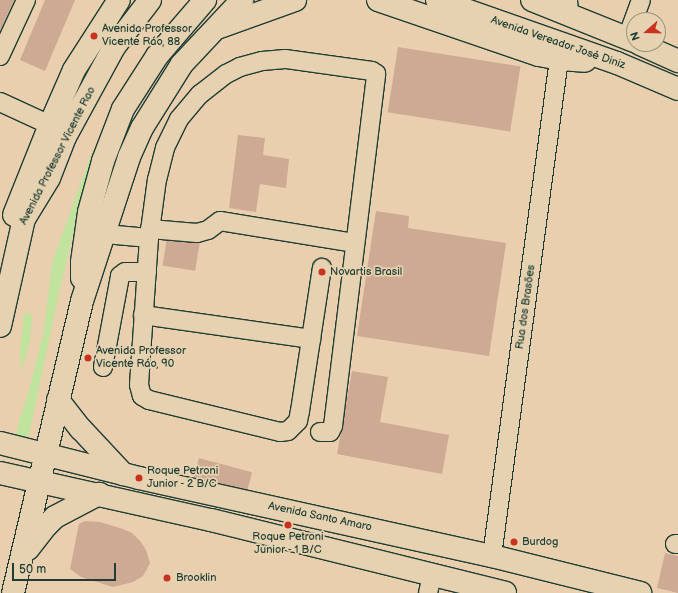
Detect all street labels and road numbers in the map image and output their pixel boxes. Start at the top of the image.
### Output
street label: Avenida Vereador José Diniz [489,14,627,72]
street label: Avenida Professor Vicente Rao [17,85,99,227]
street label: Rua dos Brasões [514,264,538,350]
street label: Avenida Santo Amaro [267,500,373,534]

